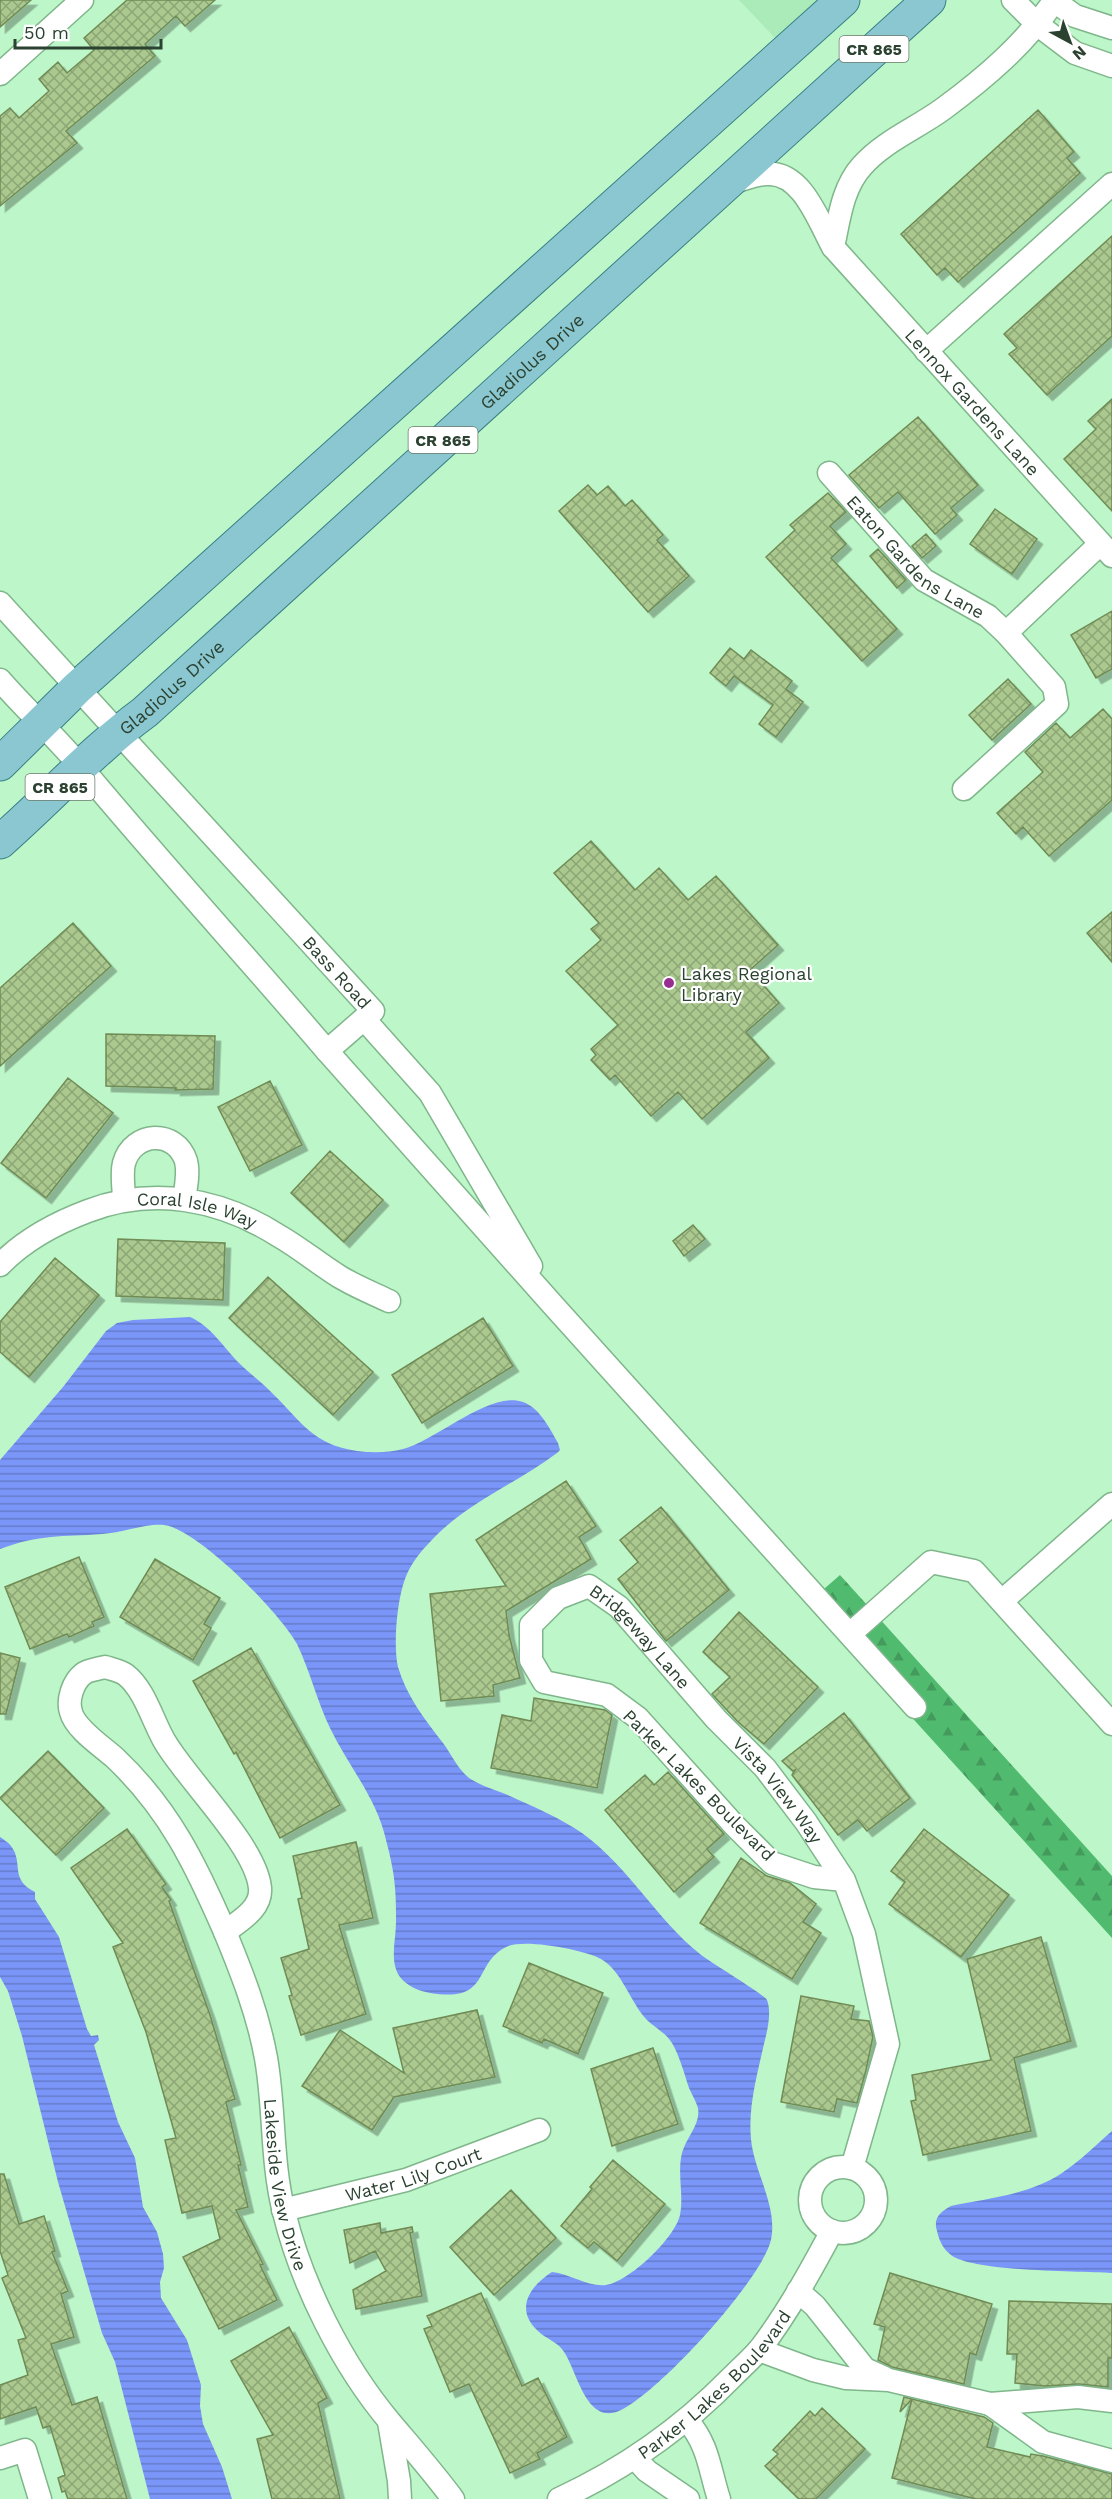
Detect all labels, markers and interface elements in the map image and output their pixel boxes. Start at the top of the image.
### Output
scale bar [15,12,160,50]
north arrow [1040,12,1100,72]
text: 50 m [24,22,69,43]
road number: CR 865 [840,36,908,62]
text: N [1069,42,1090,64]
street label: Gladiolus Drive [475,309,588,413]
street label: Lennox Gardens Lane [901,324,1044,479]
road number: CR 865 [408,427,478,453]
street label: Eaton Gardens Lane [843,491,988,623]
street label: Gladiolus Drive [115,635,228,739]
road number: CR 865 [26,774,94,800]
street label: Bass Road [299,931,376,1013]
place label: Lakes Regional Library [681,963,812,1005]
marker: Lakes Regional Library [662,976,676,990]
street label: Coral Isle Way [136,1188,261,1233]
street label: Bridgeway Lane [586,1580,695,1693]
street label: Parker Lakes Boulevard [619,1705,779,1865]
street label: Vista View Way [729,1732,828,1848]
street label: Lakeside View Drive [260,2098,312,2273]
street label: Water Lily Court [343,2142,484,2205]
street label: Parker Lakes Boulevard [633,2306,795,2463]

